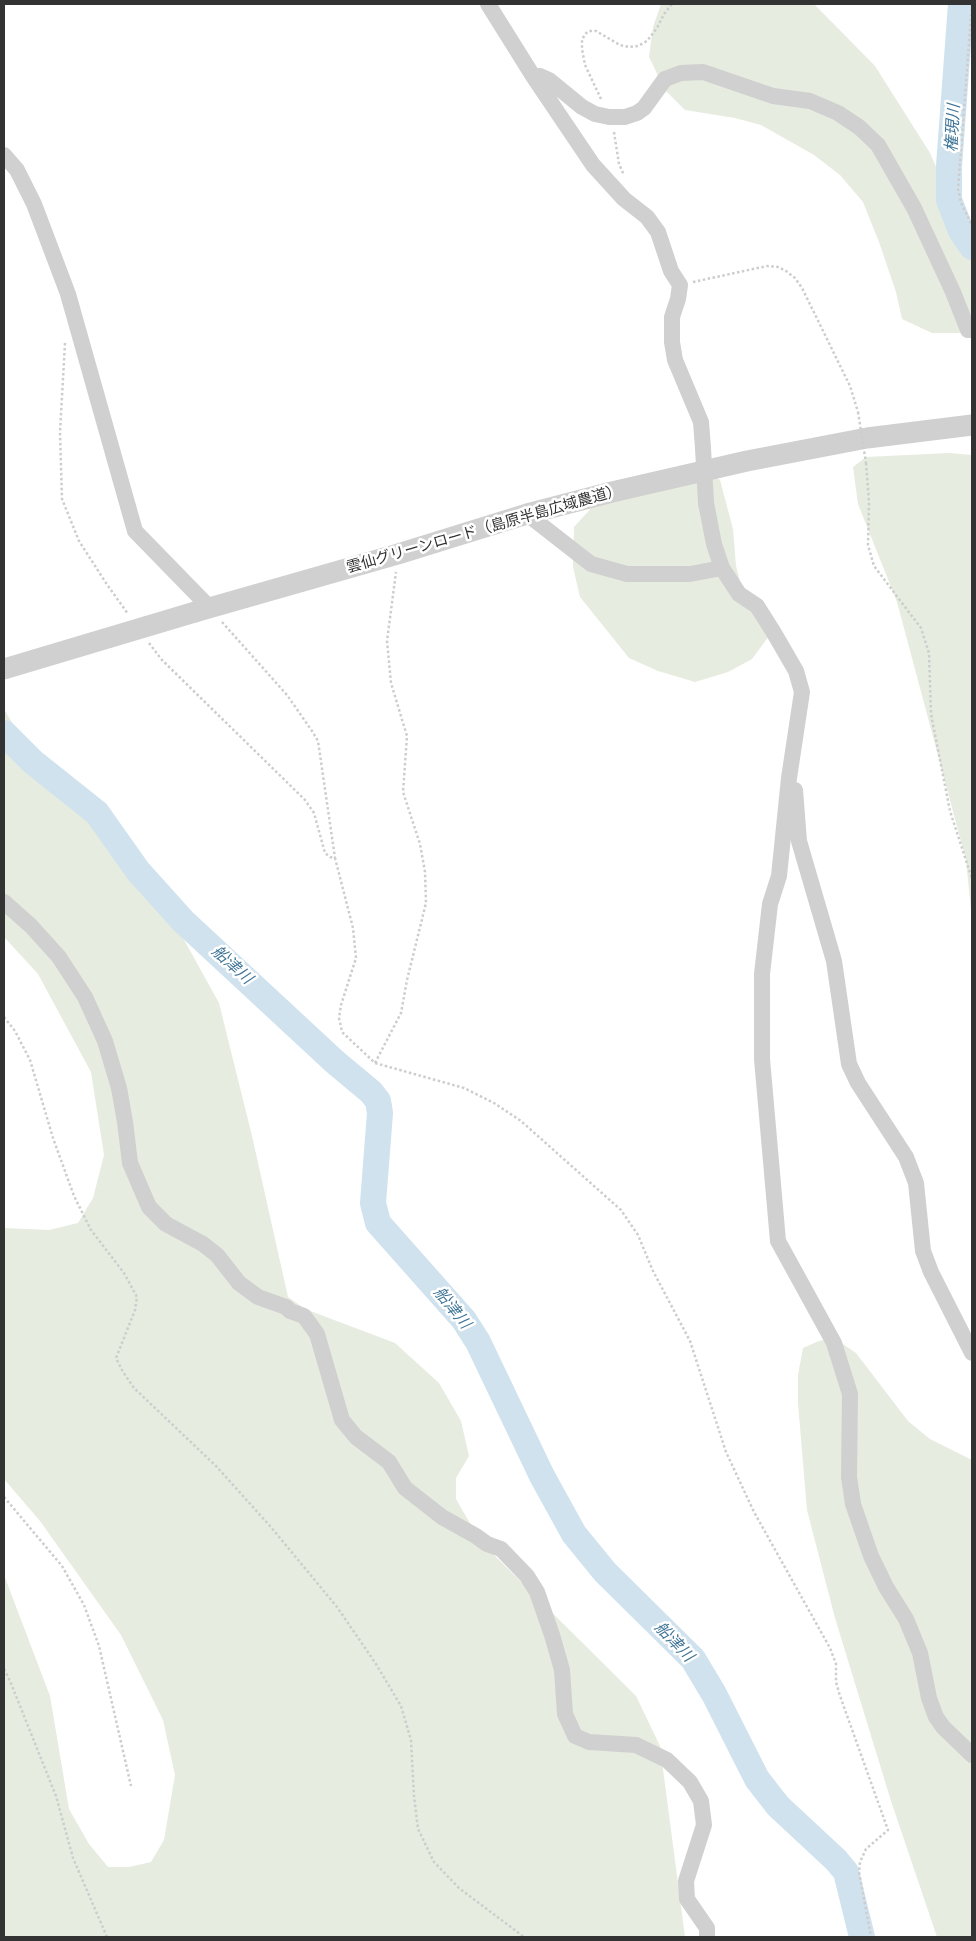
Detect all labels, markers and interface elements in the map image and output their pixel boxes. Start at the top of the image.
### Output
water label: 権現川 [942,104,964,152]
street label: 雲仙グリーンロード（島原半島広域農道） [345,481,623,577]
water label: 船津川 [208,942,256,988]
water label: 船津川 [429,1283,475,1333]
water label: 船津川 [650,1618,698,1666]

